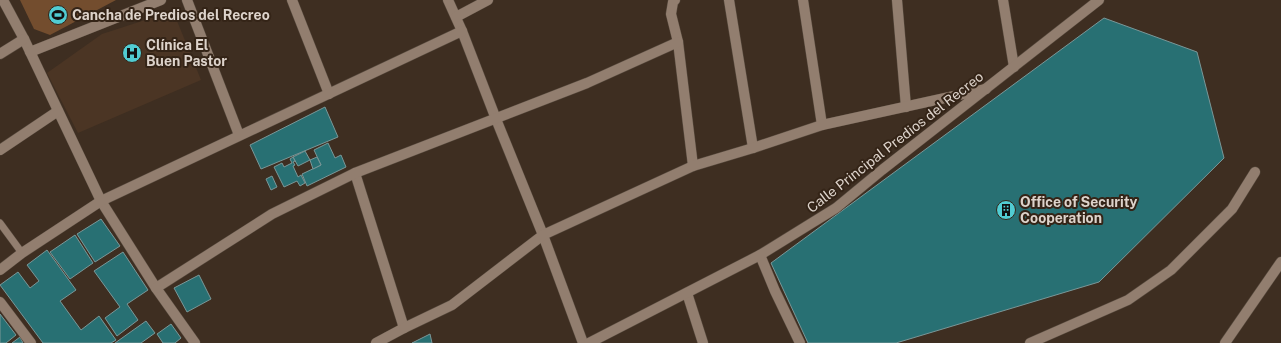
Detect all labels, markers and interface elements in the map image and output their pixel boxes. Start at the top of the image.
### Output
sports icon: Cancha de Predios del Recreo [47,4,69,26]
place label: Cancha de Predios del Recreo [72,7,270,23]
place label: Clínica El Buen Pastor [146,37,227,69]
hospital icon: Clínica El Buen Pastor [121,42,143,64]
street label: Calle Principal Predios del Recreo [804,68,986,216]
place label: Office of Security Cooperation [1020,194,1138,226]
building icon: Office of Security Cooperation [995,199,1017,221]

